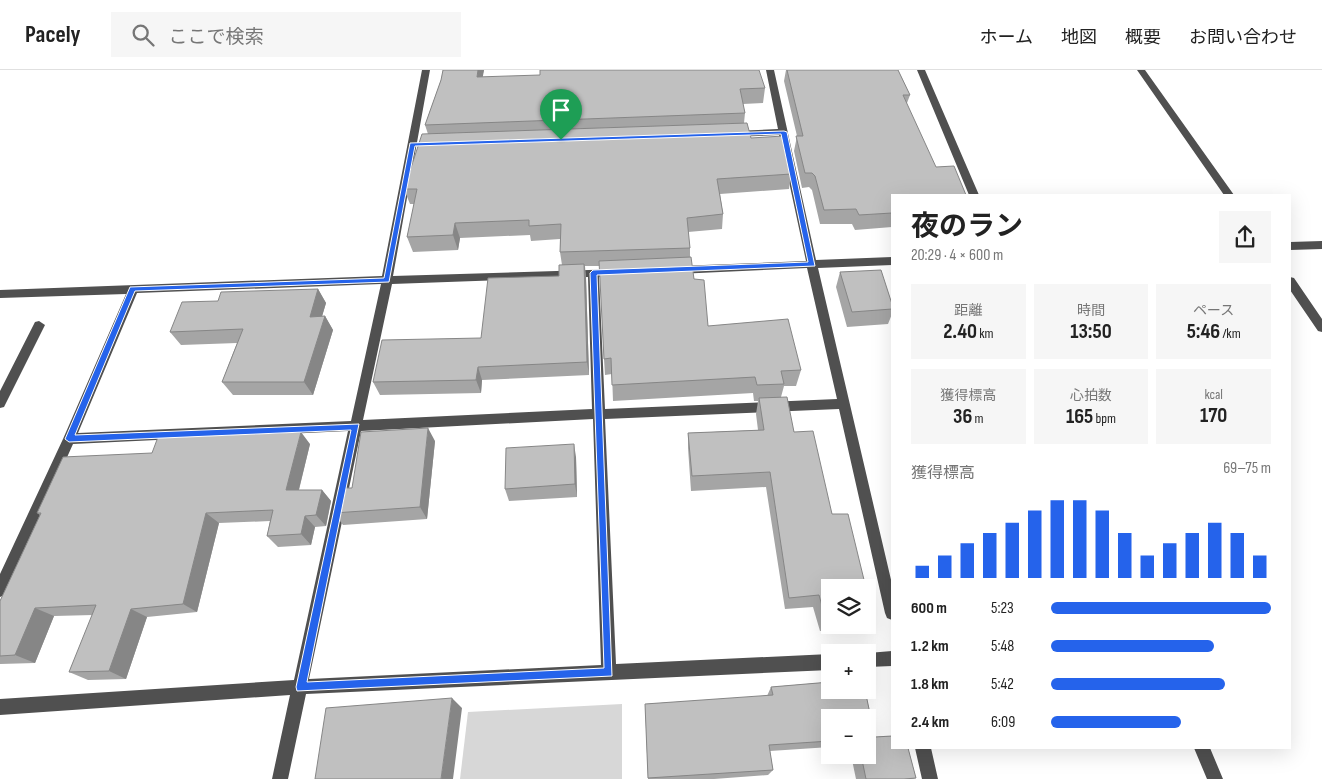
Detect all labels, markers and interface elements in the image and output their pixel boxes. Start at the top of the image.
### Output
search box [111,12,461,57]
text: Pacely [25,20,81,49]
icon: search [129,21,157,49]
text: ここで検索 [169,26,264,49]
text: ホーム [980,27,1033,48]
text: 地図 [1061,27,1097,48]
text: 概要 [1125,27,1161,48]
text: お問い合わせ [1189,27,1297,48]
pin [540,89,582,140]
icon: arrive [547,96,575,124]
text: 夜のラン [911,210,1023,243]
button: share [1219,211,1271,263]
text: 20:29 · 4 × 600 m [911,246,1003,265]
text: 距離 [954,302,982,319]
text: 時間 [1077,302,1105,319]
text: ペース [1193,302,1234,319]
text: 2.40 [943,319,977,344]
text: 13:50 [1070,319,1112,344]
text: 5:46 [1187,319,1220,344]
text: km [977,325,994,342]
text: /km [1220,325,1241,342]
text: kcal [1204,386,1223,403]
text: 獲得標高 [940,387,996,404]
text: 心拍数 [1070,387,1112,404]
text: 170 [1200,403,1227,428]
text: 36 [953,404,972,429]
text: 165 [1066,404,1093,429]
text: m [972,410,984,427]
text: bpm [1093,410,1116,427]
text: 69–75 m [1223,459,1271,478]
text: 獲得標高 [911,464,975,483]
map controls [821,579,876,764]
button: layers [821,579,876,634]
text: 600 m [911,599,947,618]
text: 5:23 [991,599,1014,618]
text: 1.2 km [911,637,949,656]
text: 5:48 [991,637,1014,656]
button: + [821,644,876,699]
text: 1.8 km [911,675,949,694]
text: 5:42 [991,675,1014,694]
button: − [821,709,876,764]
text: 2.4 km [911,713,949,732]
text: 6:09 [991,713,1015,732]

